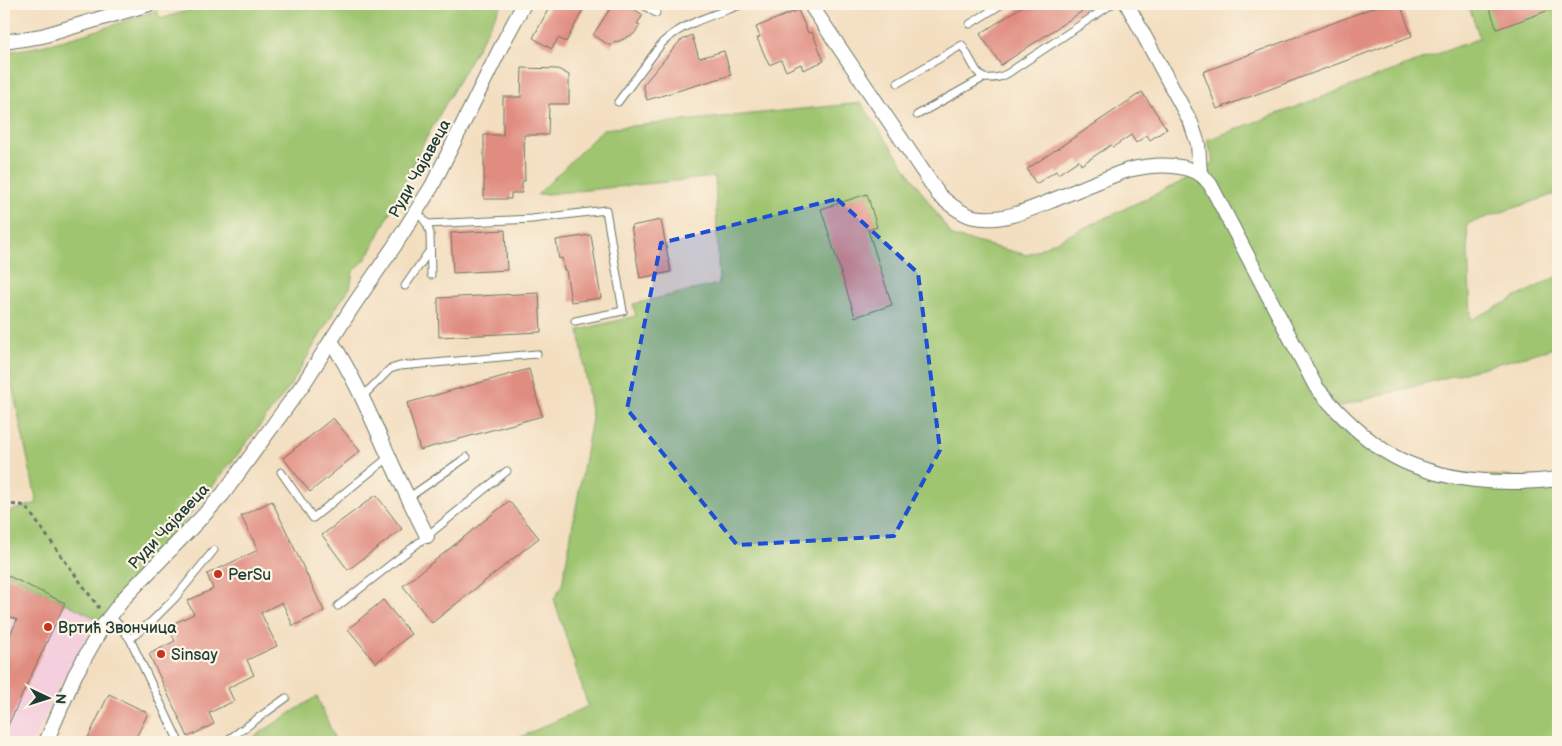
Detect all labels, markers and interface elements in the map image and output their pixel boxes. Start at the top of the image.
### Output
street label: Руди Чајавеца [385,116,456,221]
street label: Руди Чајавеца [125,480,214,574]
place label: PerSu [228,566,271,585]
marker: PerSu [212,568,224,580]
place label: Вртић Звончица [58,619,177,638]
marker: Вртић Звончица [42,621,54,633]
place label: Sinsay [171,646,218,665]
marker: Sinsay [155,648,167,660]
north arrow [22,674,72,724]
text: N [52,693,69,705]

